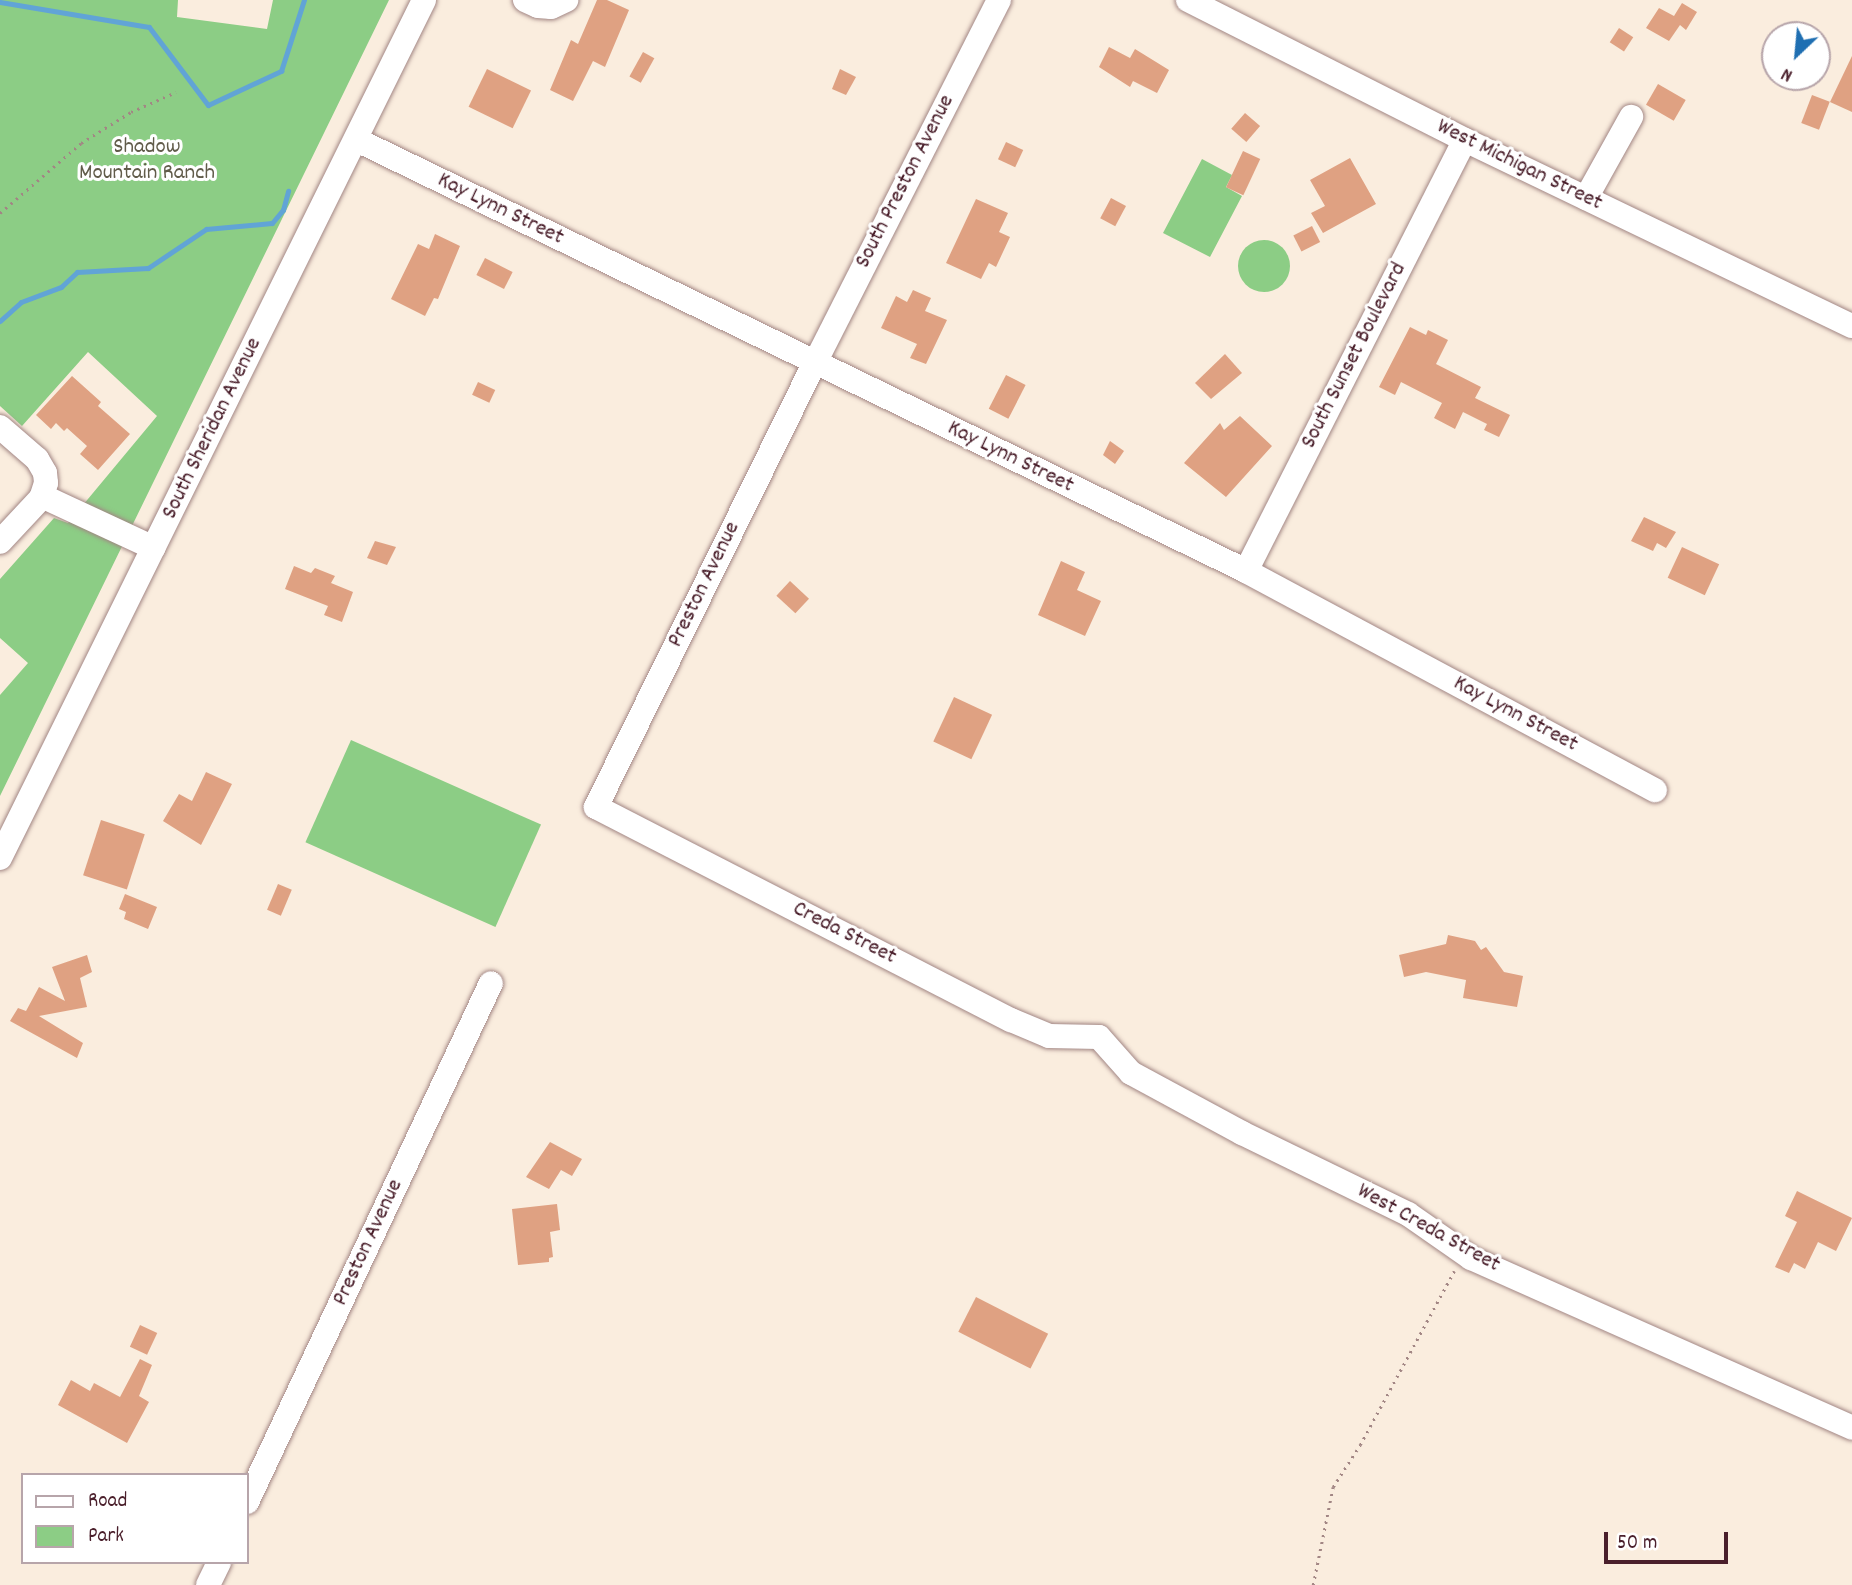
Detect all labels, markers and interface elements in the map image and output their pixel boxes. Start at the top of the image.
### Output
north arrow [1761,21,1831,91]
text: N [1777,59,1798,88]
street label: South Preston Avenue [850,91,962,273]
street label: West Michigan Street [1432,114,1606,218]
park label: Shadow Mountain Ranch [79,134,215,188]
street label: Kay Lynn Street [432,168,568,252]
street label: South Sunset Boulevard [1296,258,1414,454]
street label: South Sheridan Avenue [157,334,269,524]
street label: Kay Lynn Street [942,416,1078,500]
street label: Preston Avenue [663,518,747,652]
street label: Kay Lynn Street [1448,671,1582,759]
street label: Creda Street [788,896,900,972]
street label: Preston Avenue [328,1175,410,1311]
street label: West Creda Street [1352,1178,1504,1280]
legend [21,1473,248,1564]
text: Road [88,1487,127,1517]
scale bar [1607,1518,1731,1562]
text: Park [88,1522,124,1552]
text: 50 m [1617,1529,1657,1559]

